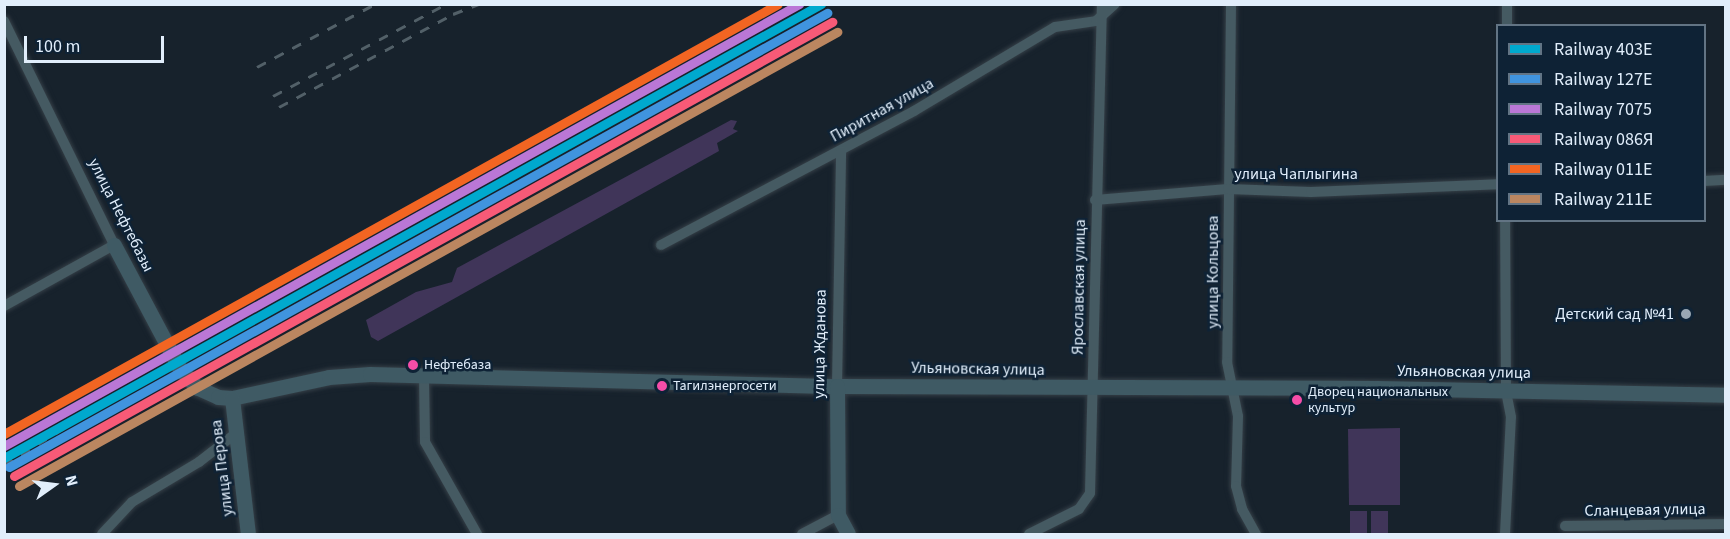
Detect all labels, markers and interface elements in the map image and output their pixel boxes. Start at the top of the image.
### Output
scale bar [27,24,166,62]
legend [1496,24,1706,222]
text: 100 m [35,34,80,59]
text: Railway 403Е [1554,37,1652,62]
text: Railway 127Е [1554,67,1652,92]
street label: Пиритная улица [827,74,937,146]
text: Railway 7075 [1554,97,1652,122]
text: Railway 086Я [1554,127,1653,152]
street label: улица Нефтебазы [84,155,158,275]
text: Railway 011Е [1554,157,1652,182]
street label: улица Чаплыгина [1234,164,1358,184]
text: Railway 211Е [1554,187,1652,212]
street label: улица Кольцова [1203,215,1223,329]
street label: Ярославская улица [1068,219,1090,355]
street label: улица Жданова [809,289,831,399]
place label: Детский сад №41 [1555,304,1674,324]
marker: Детский сад №41 [1679,307,1693,321]
place label: Нефтебаза [424,357,491,373]
street label: Ульяновская улица [911,358,1045,380]
marker: Нефтебаза [407,359,419,371]
street label: Ульяновская улица [1397,361,1531,383]
place label: Тагилэнергосети [673,378,777,394]
marker: Тагилэнергосети [656,380,668,392]
place label: Дворец национальных культур [1308,384,1448,416]
marker: Дворец национальных культур [1291,394,1303,406]
street label: улица Перова [207,419,237,517]
north arrow [24,455,84,515]
text: N [60,473,83,488]
street label: Сланцевая улица [1584,499,1706,521]

